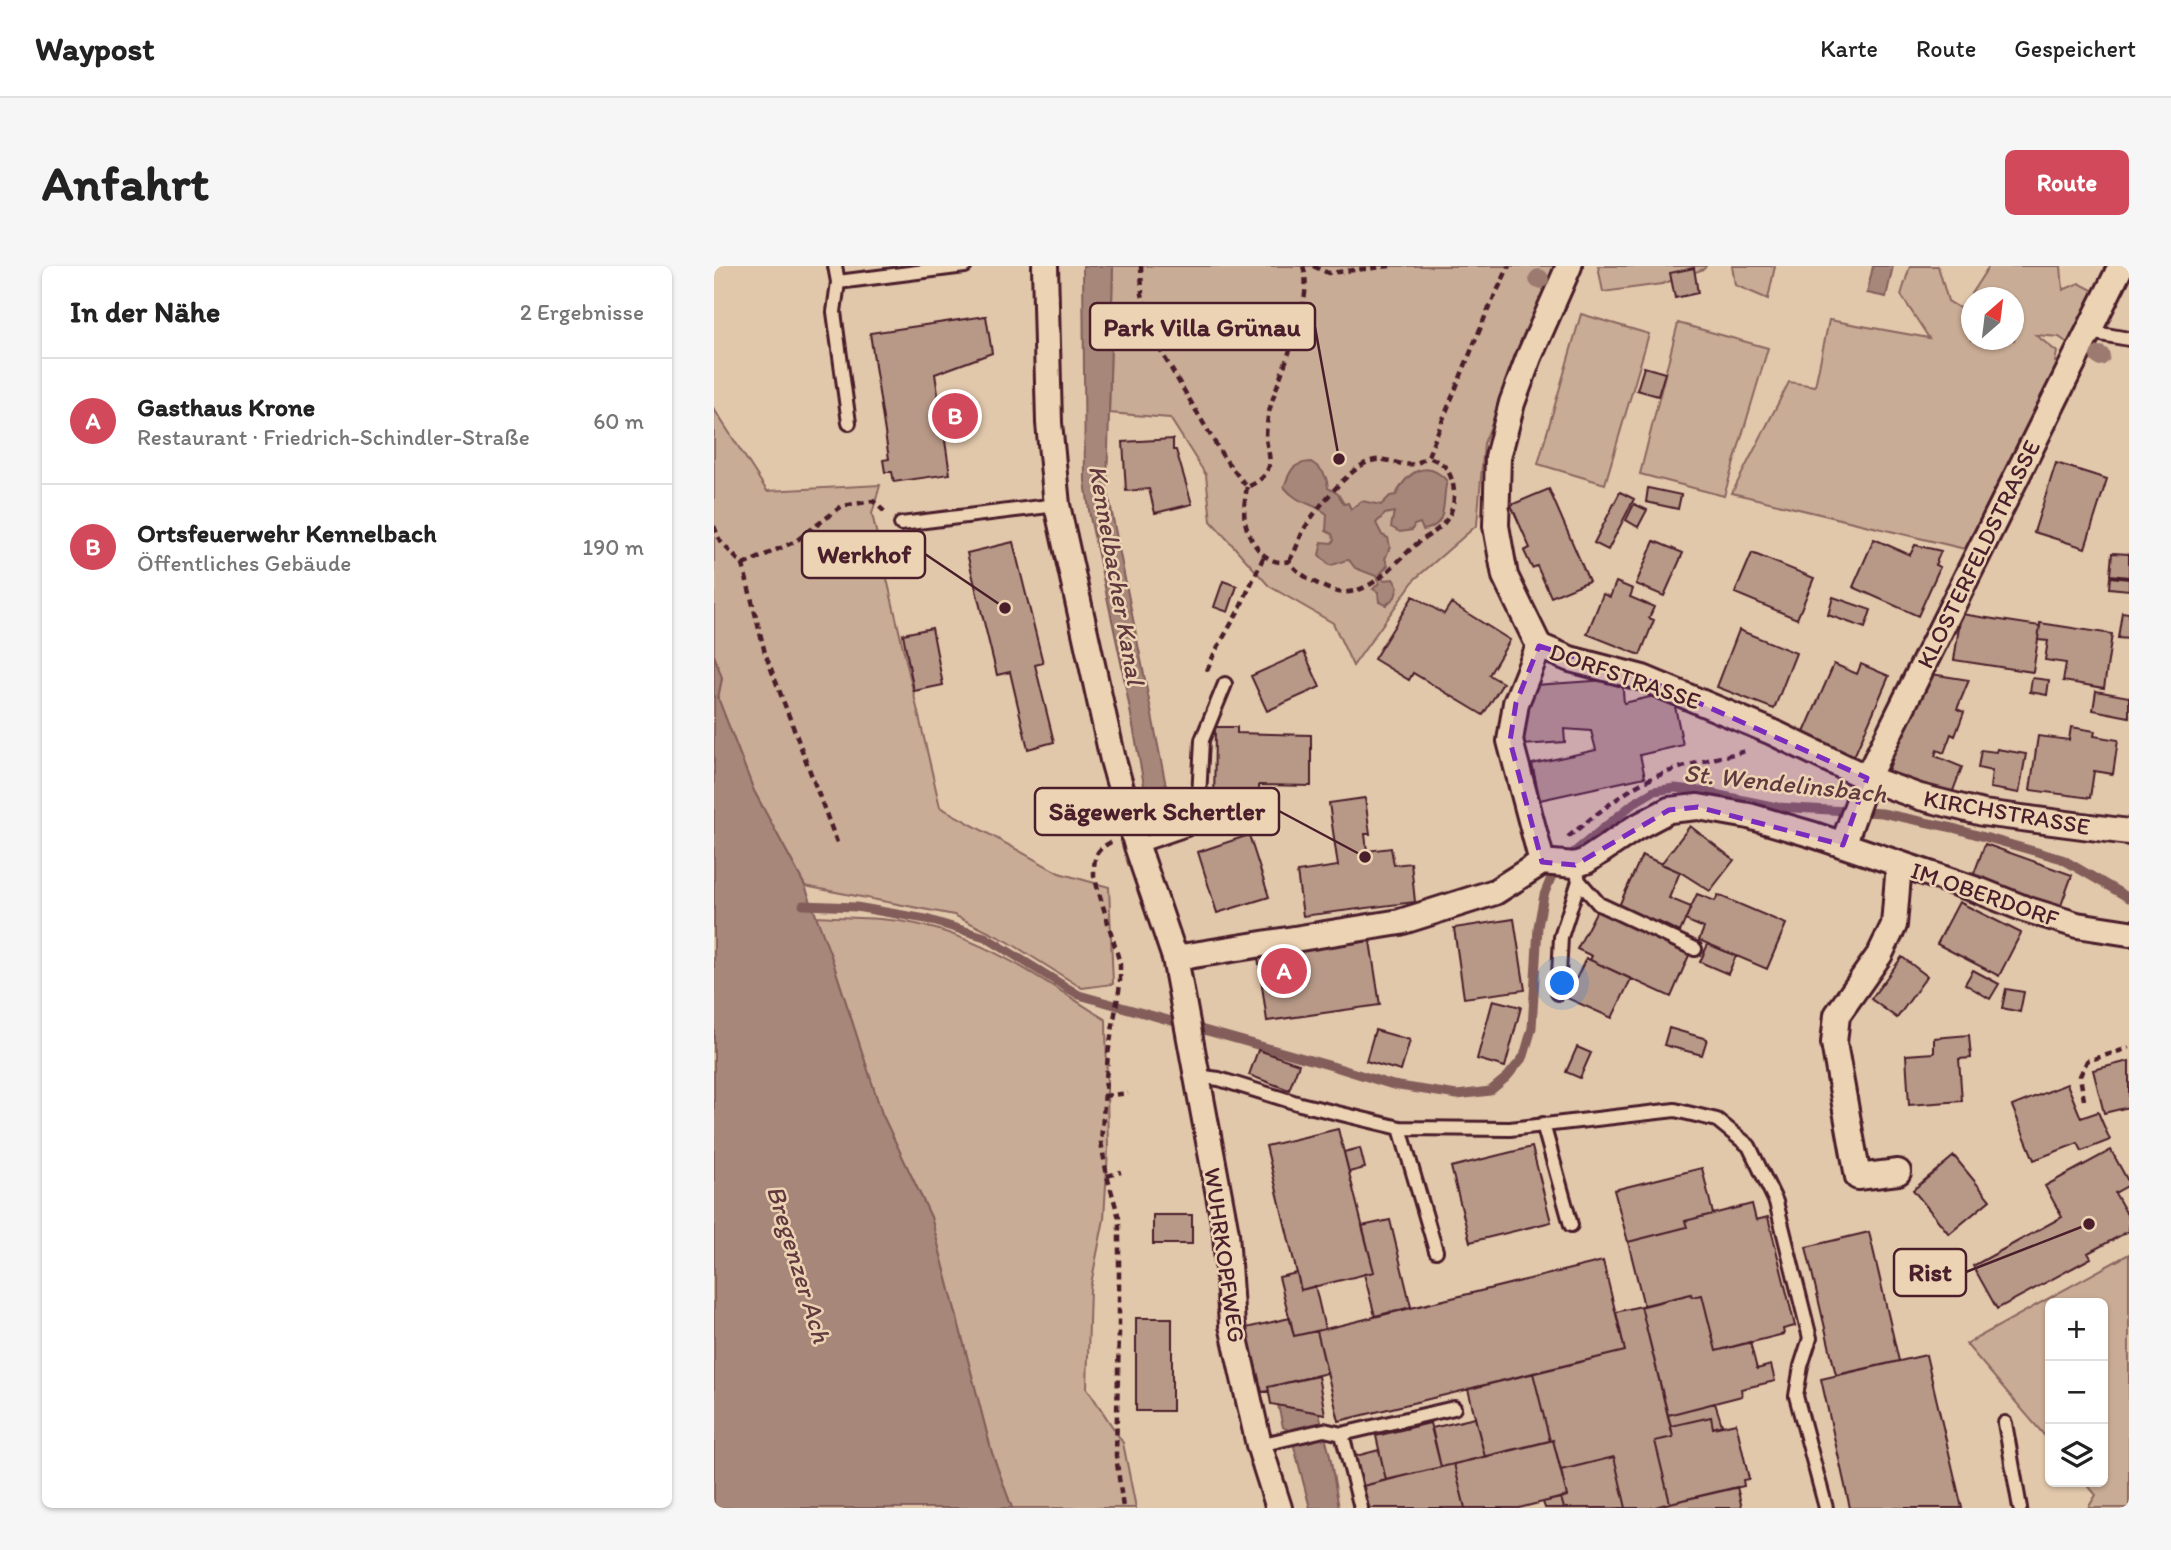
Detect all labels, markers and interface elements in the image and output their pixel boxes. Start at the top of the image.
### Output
text: Waypost [35,29,155,68]
text: Karte [1820,34,1878,63]
text: Route [1916,34,1976,63]
text: Gespeichert [2014,34,2136,63]
button: Route [2005,150,2129,215]
text: Anfahrt [42,153,209,212]
north arrow [1961,287,2024,350]
text: In der Nähe [70,293,220,330]
text: 2 Ergebnisse [520,298,644,326]
callout: Park Villa Grünau [1090,303,1315,350]
text: Park Villa Grünau [1103,311,1302,343]
pin: B [932,390,978,442]
text: Gasthaus Krone [137,391,315,423]
text: A [86,407,100,435]
text: 60 m [593,407,644,435]
text: Restaurant · Friedrich-Schindler-Straße [137,423,530,451]
street label: KLOSTERFELDSTRASSE [1910,435,2046,673]
water label: Kennelbacher Kanal [1082,463,1152,689]
text: Ortsfeuerwehr Kennelbach [137,517,436,549]
callout: Werkhof [802,531,925,578]
text: B [86,533,100,561]
text: 190 m [583,533,644,561]
text: Werkhof [817,538,912,570]
text: Öffentliches Gebäude [137,549,351,577]
street label: DORFSTRASSE [1546,637,1704,715]
water label: St. Wendelinsbach [1682,756,1888,810]
street label: KIRCHSTRASSE [1922,783,2092,841]
callout: Sägewerk Schertler [1035,788,1279,835]
text: Sägewerk Schertler [1049,795,1266,827]
street label: IM OBERDORF [1907,855,2063,933]
pin: A [1261,945,1307,997]
your location [1545,966,1579,1000]
street label: WUHRKOPFWEG [1198,1165,1252,1345]
water label: Bregenzer Ach [760,1181,838,1348]
callout: Rist [1894,1249,1966,1296]
text: Rist [1908,1256,1952,1288]
map controls [2045,1298,2108,1487]
button: + [2045,1298,2108,1361]
button: − [2045,1361,2108,1424]
button: layers [2045,1424,2108,1487]

